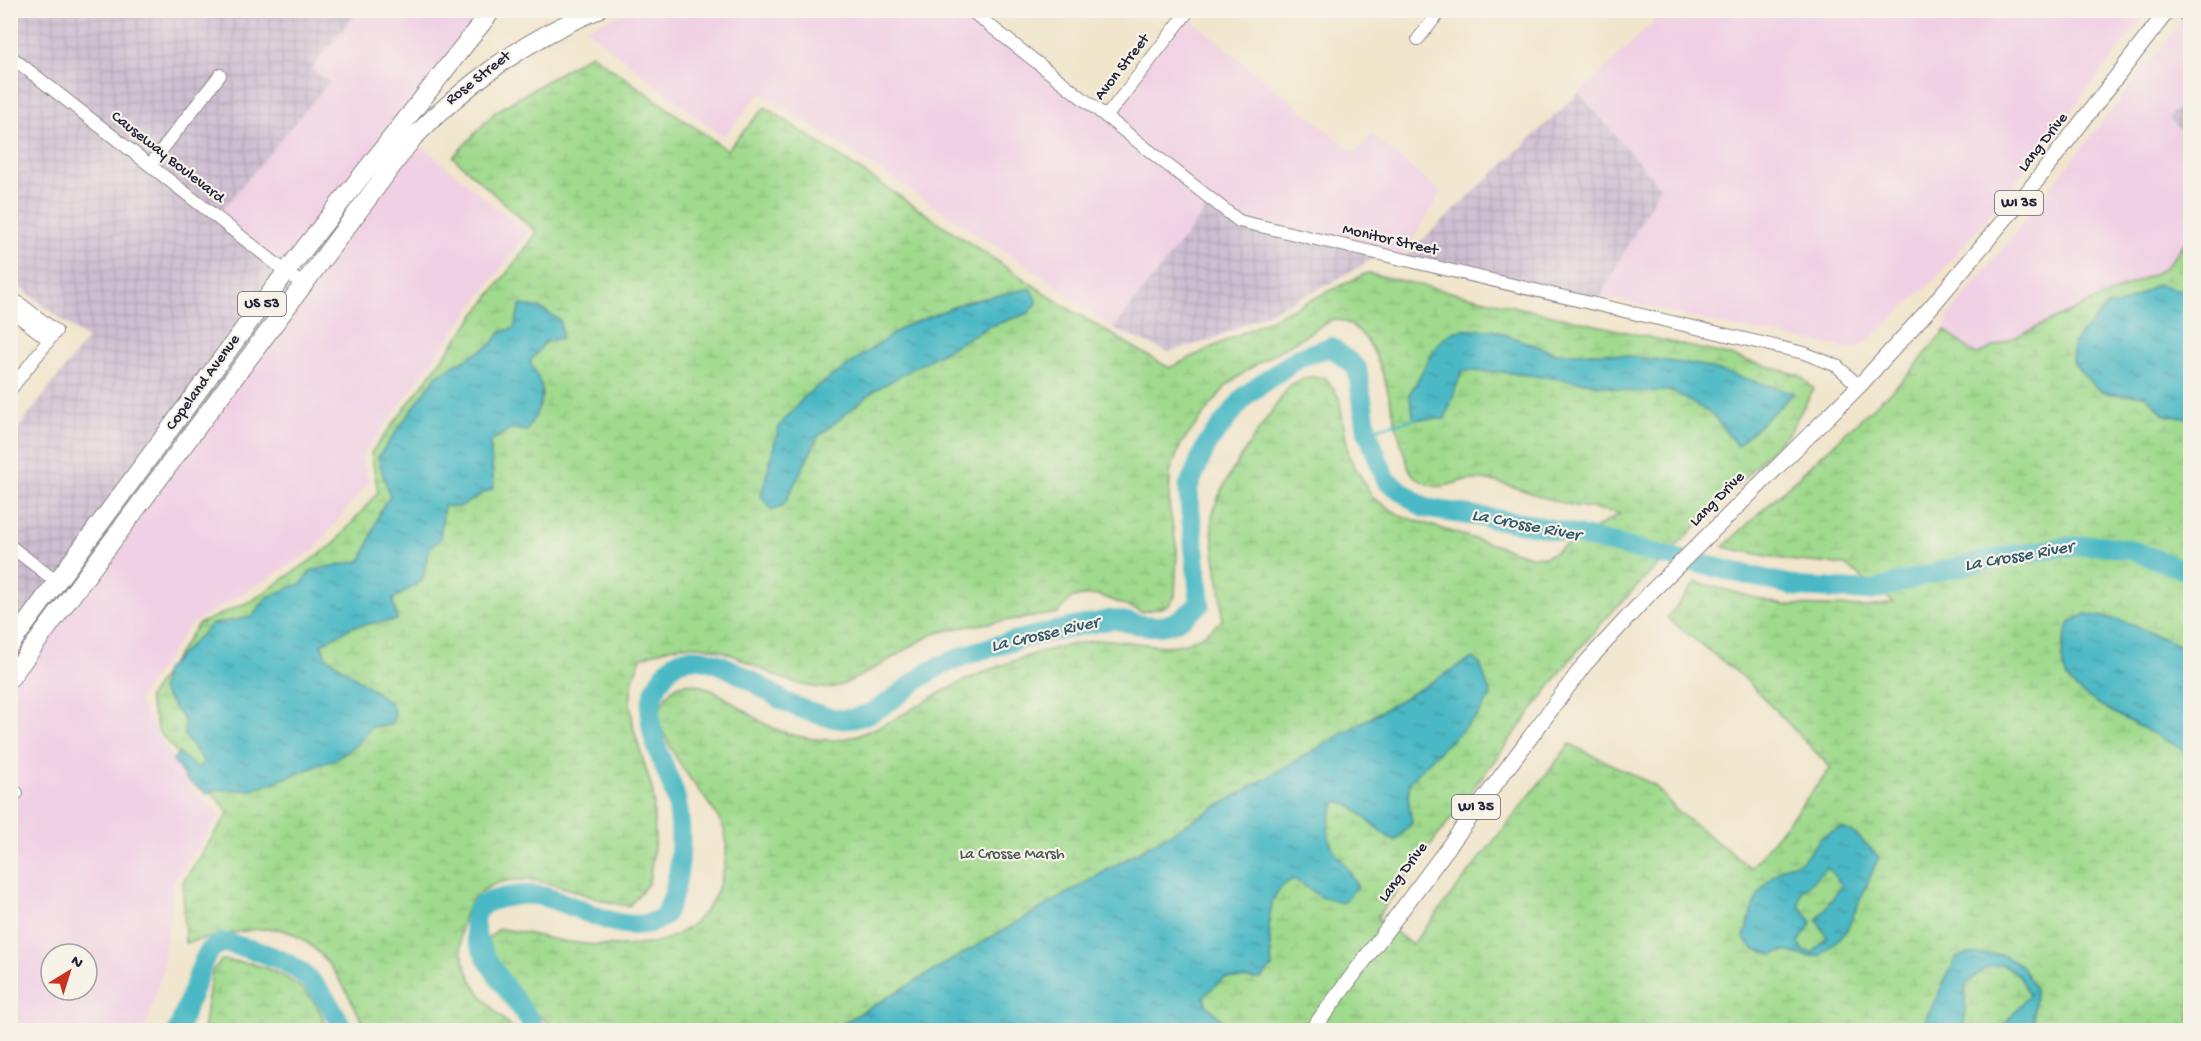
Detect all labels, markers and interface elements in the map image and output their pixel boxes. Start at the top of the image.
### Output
street label: Avon Street [1091,30,1156,105]
street label: Rose Street [443,47,516,110]
street label: Causeway Boulevard [106,108,229,209]
street label: Lang Drive [2015,109,2074,176]
road number: WI 35 [1995,191,2043,215]
street label: Monitor Street [1340,221,1441,262]
road number: US 53 [238,292,286,316]
street label: Copeland Avenue [163,331,246,435]
street label: Lang Drive [1686,468,1750,532]
water label: La Crosse River [1470,505,1586,547]
water label: La Crosse River [1963,536,2079,577]
water label: La Crosse River [989,612,1105,658]
road number: WI 35 [1452,795,1500,819]
street label: Lang Drive [1375,839,1433,907]
park label: La Crosse Marsh [959,846,1065,865]
north arrow [39,942,99,1002]
text: N [66,952,86,974]

